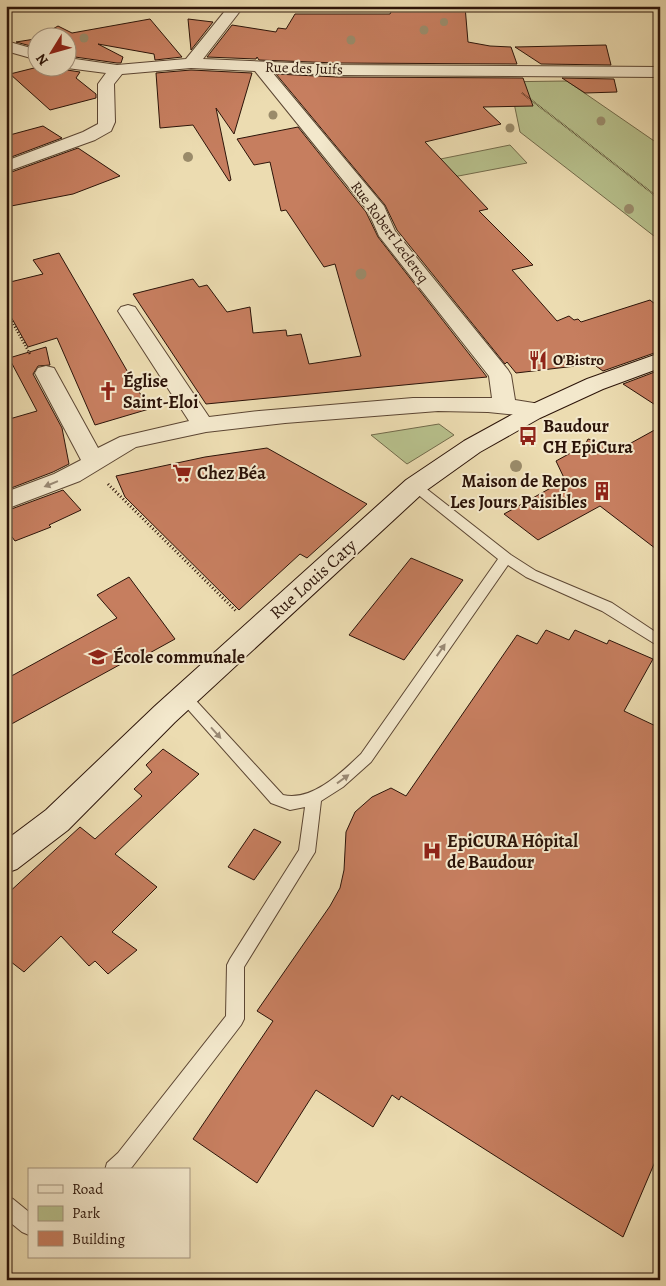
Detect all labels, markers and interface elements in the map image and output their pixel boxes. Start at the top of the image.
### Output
north arrow [28,28,78,78]
text: N [31,50,53,69]
street label: Rue des Juifs [265,57,343,79]
street label: Rue Robert Leclercq [346,177,434,287]
restaurant icon: O'Bistro [527,349,549,371]
place label: O'Bistro [553,350,604,370]
place label: Église Saint-Eloi [123,369,198,414]
church icon: Église Saint-Eloi [97,380,119,402]
place label: Baudour CH EpiCura [543,414,633,459]
bus stop icon: Baudour CH EpiCura [517,425,539,447]
place label: Chez Béa [197,461,266,485]
supermarket icon: Chez Béa [171,462,193,484]
place label: Maison de Repos Les Jours Paisibles [450,469,587,514]
one-way arrow [43,480,58,488]
building icon: Maison de Repos Les Jours Paisibles [591,480,613,502]
street label: Rue Louis Caty [264,533,362,624]
one-way arrow [436,644,446,657]
place label: École communale [113,645,245,669]
school or university icon: École communale [87,646,109,668]
one-way arrow [211,727,222,740]
one-way arrow [336,774,350,784]
place label: EpiCURA Hôpital de Baudour [447,829,578,874]
hospital icon: EpiCURA Hôpital de Baudour [421,840,443,862]
legend [28,1168,190,1258]
text: Road [72,1179,104,1199]
text: Park [72,1203,101,1223]
text: Building [72,1229,125,1249]

